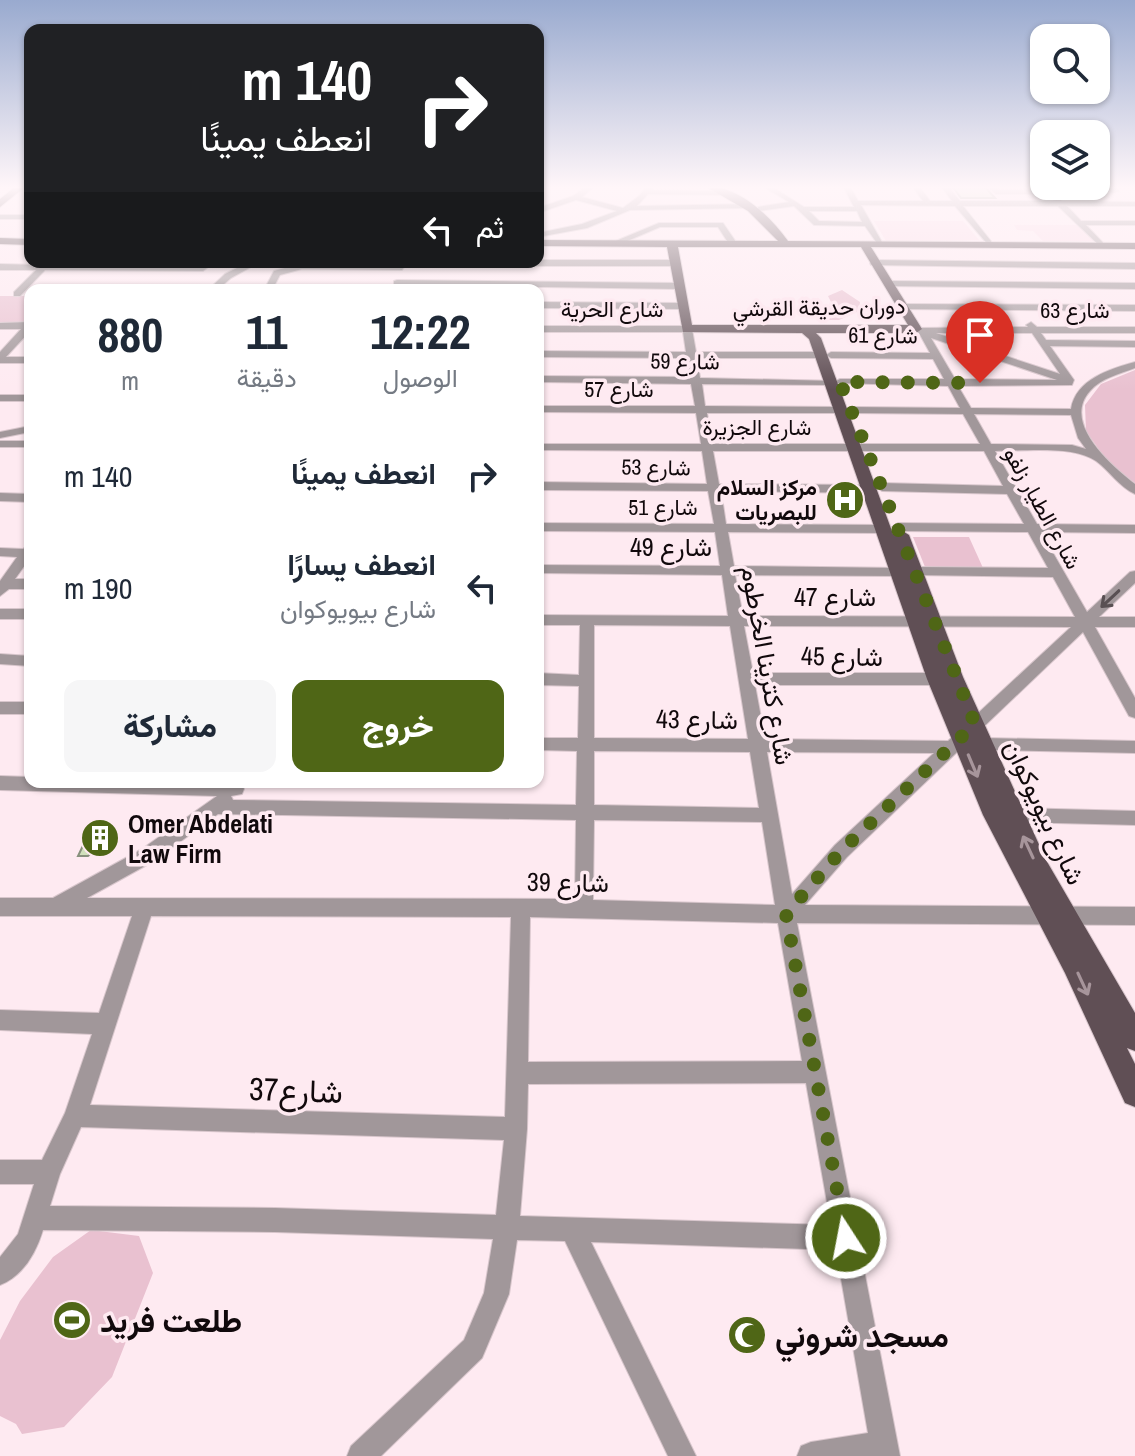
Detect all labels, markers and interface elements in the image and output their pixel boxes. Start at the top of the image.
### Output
map controls [1030,24,1110,200]
button: search [1030,24,1110,104]
text: 140 m [242,42,372,117]
icon: right [400,56,504,160]
text: انعطف يمينًا [200,114,372,162]
button: layers [1030,120,1110,200]
text: ثم [476,207,504,247]
icon: left [416,208,460,252]
street label: دوران حديقة القرشي [732,290,906,328]
street label: شارع الحرية [561,294,663,324]
street label: شارع 63 [1040,295,1110,325]
text: 11 [246,299,287,364]
text: 12:22 [370,299,471,364]
pin [946,301,1014,383]
text: 880 [97,302,163,367]
icon: arrive [958,313,1002,357]
street label: شارع 61 [848,319,918,351]
street label: شارع 59 [650,345,720,377]
text: دقيقة [236,360,297,395]
text: الوصول [383,360,458,395]
text: m [121,363,139,398]
street label: شارع 57 [584,374,654,404]
street label: شارع الجزيرة [703,412,811,442]
street label: شارع الطيار زلفو [997,442,1089,574]
street label: شارع 53 [621,451,691,483]
text: انعطف يمينًا [291,453,436,493]
icon: right [460,454,504,498]
text: 140 m [64,456,132,496]
place label: مركز السلام للبصريات [717,472,817,527]
hospital icon: مركز السلام للبصريات [824,479,866,521]
street label: شارع 51 [628,492,698,522]
street label: شارع 49 [630,529,712,565]
text: انعطف يسارًا [287,544,436,584]
street label: شارع كترينا الخرطوم [732,563,803,768]
icon: left [460,566,504,610]
text: 190 m [64,568,132,608]
street label: شارع 47 [794,579,876,615]
one-way arrow [1100,589,1120,607]
text: شارع بيويوكوان [280,591,436,626]
street label: شارع 45 [801,638,883,675]
button: مشاركة [64,680,276,772]
button: خروج [292,680,504,772]
street label: شارع 43 [656,701,738,738]
street label: شارع بيويوكوان [995,734,1094,891]
one-way arrow [967,753,982,778]
place label: Omer Abdelati Law Firm [128,806,273,871]
building icon: Omer Abdelati Law Firm [79,817,121,859]
one-way arrow [1020,835,1035,859]
street label: شارع 39 [527,864,609,901]
one-way arrow [1076,971,1091,995]
street label: شارع37 [248,1067,343,1114]
position arrow [804,1196,888,1280]
sports icon: طلعت فريد [51,1299,93,1341]
place label: طلعت فريد [100,1299,242,1342]
mosque icon: مسجد شروني [726,1314,768,1356]
place label: مسجد شروني [775,1314,949,1363]

